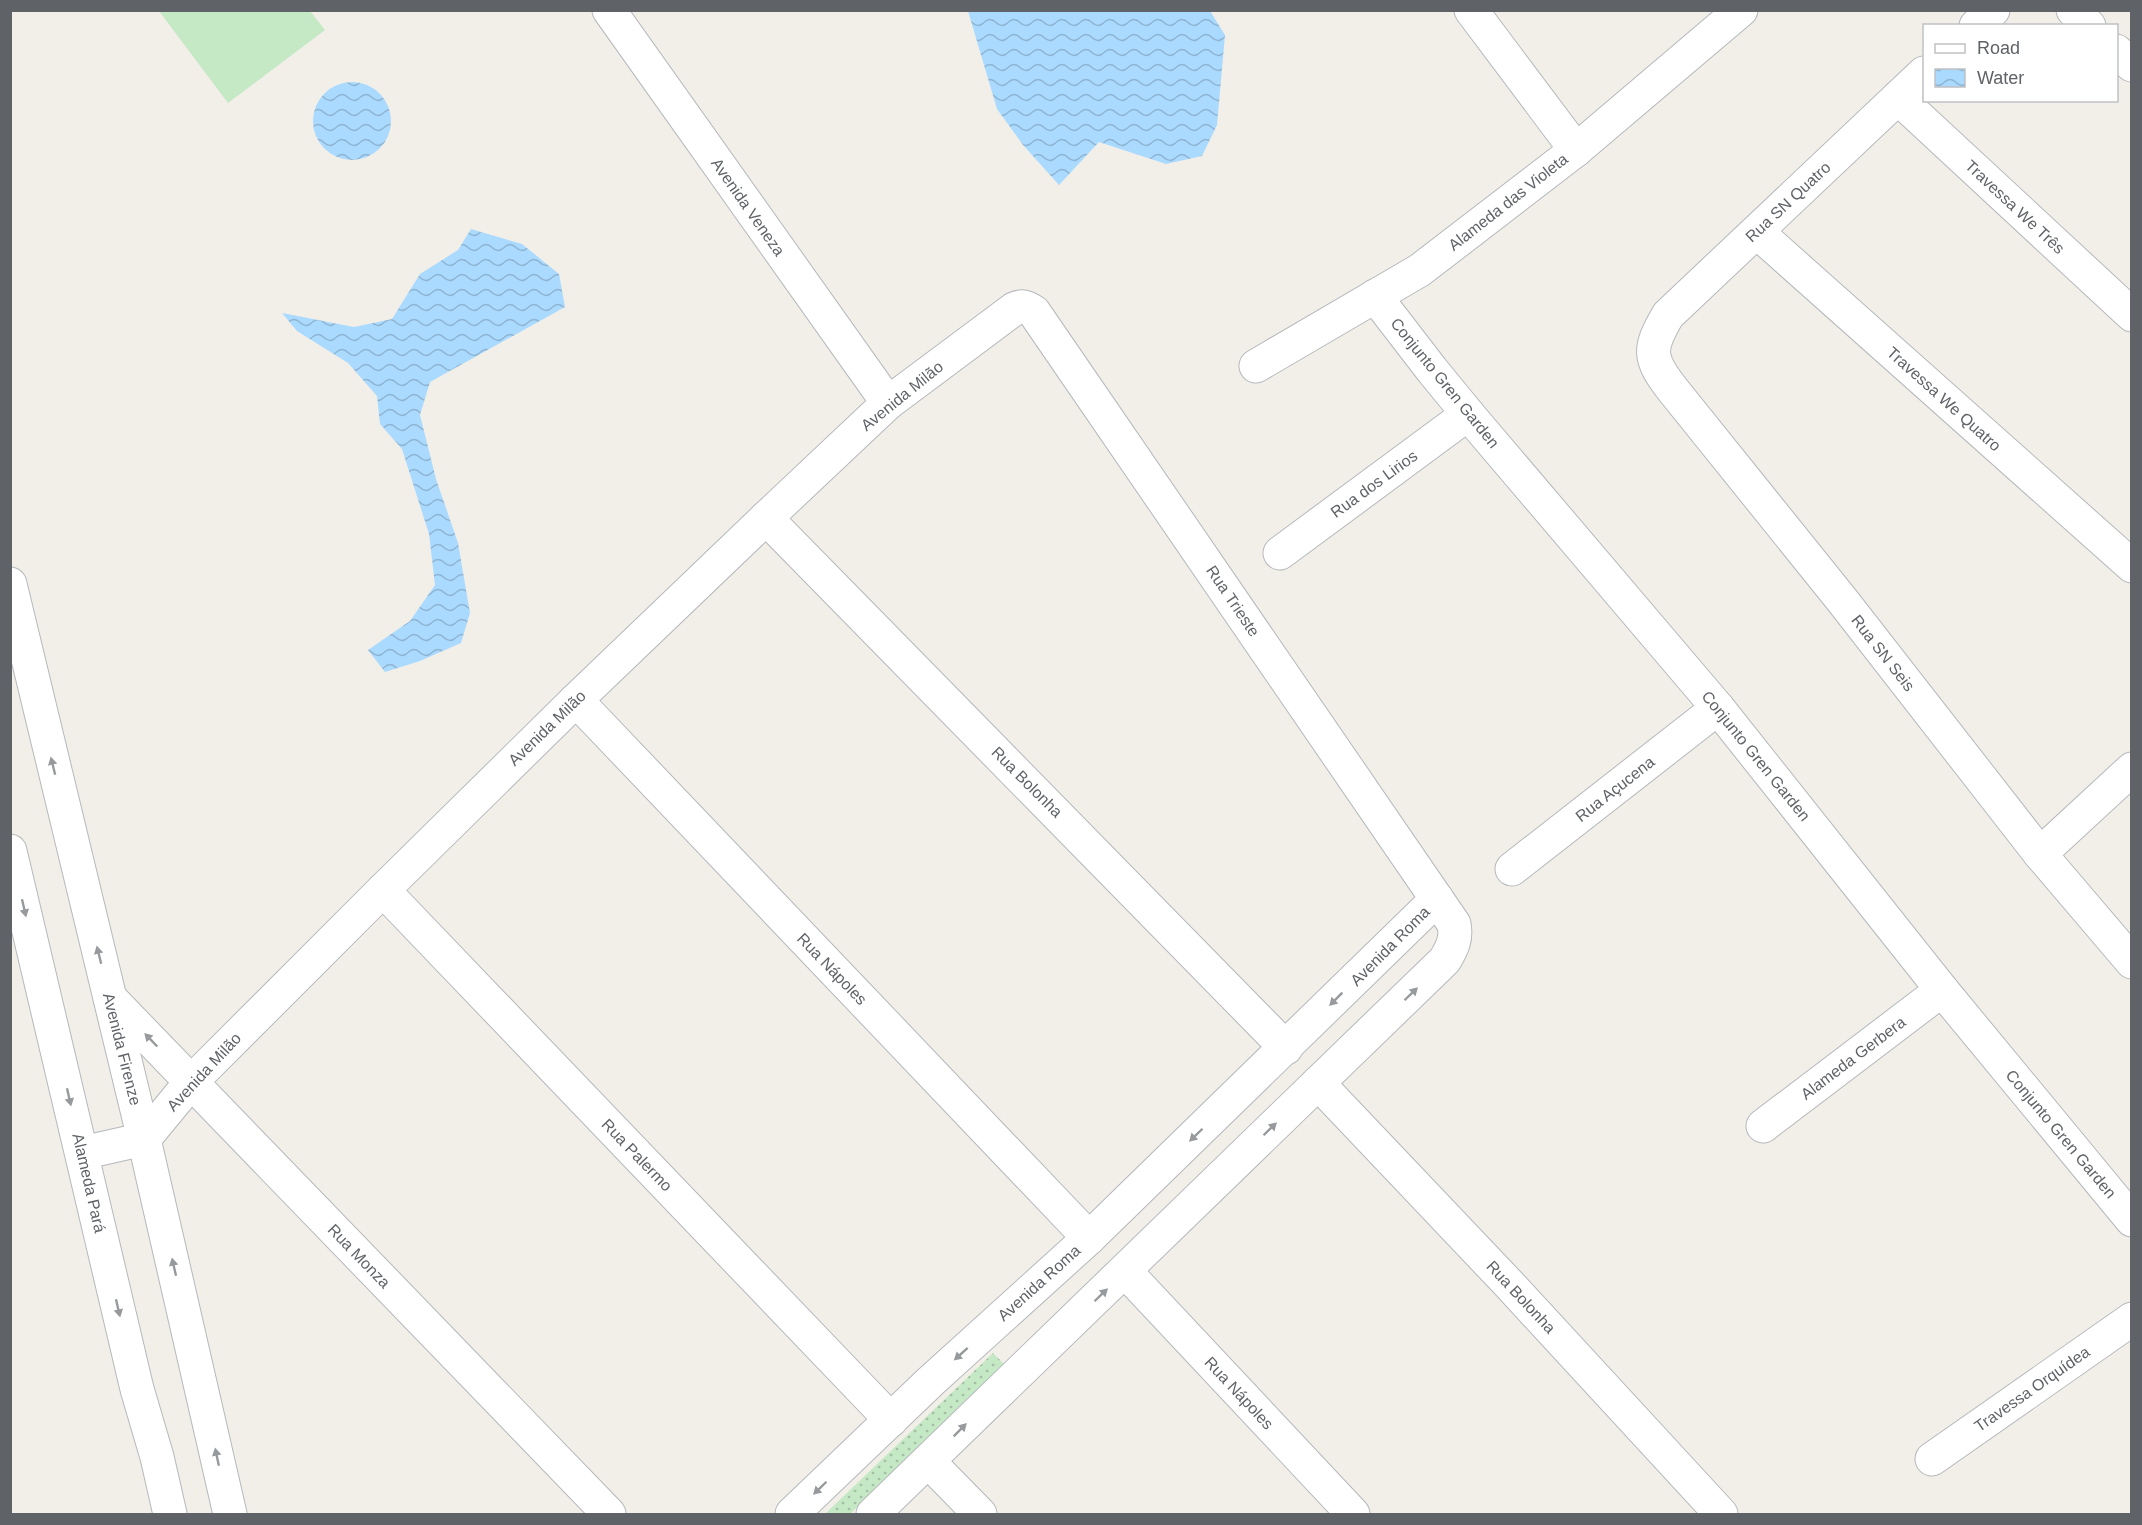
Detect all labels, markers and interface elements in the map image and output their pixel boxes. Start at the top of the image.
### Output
legend [1923,24,2118,102]
text: Road [1977,38,2020,58]
text: Water [1977,68,2024,88]
street label: Alameda das Violeta [1445,150,1571,254]
street label: Avenida Veneza [708,155,788,259]
street label: Travessa We Três [1962,157,2068,257]
street label: Rua SN Quatro [1742,158,1834,246]
street label: Conjunto Gren Garden [1387,315,1503,451]
street label: Travessa We Quatro [1884,344,2004,454]
street label: Avenida Milão [858,358,946,434]
street label: Rua dos Lirios [1328,447,1420,521]
street label: Rua Trieste [1203,562,1263,640]
street label: Rua SN Seis [1848,612,1918,694]
street label: Avenida Milão [505,687,589,769]
street label: Conjunto Gren Garden [1698,688,1814,824]
street label: Rua Bolonha [988,743,1066,821]
street label: Rua Açucena [1572,753,1658,825]
one-way arrow [48,756,58,775]
one-way arrow [20,899,29,918]
street label: Avenida Roma [1347,903,1433,989]
street label: Rua Nápoles [794,930,870,1008]
one-way arrow [94,946,104,964]
one-way arrow [1403,987,1418,1001]
street label: Avenida Firenze [100,991,144,1107]
one-way arrow [1329,992,1343,1006]
street label: Alameda Gerbera [1797,1013,1909,1103]
street label: Avenida Milão [164,1029,244,1114]
one-way arrow [144,1033,158,1047]
street label: Conjunto Gren Garden [2002,1067,2120,1201]
one-way arrow [64,1088,74,1107]
street label: Rua Palermo [598,1116,676,1195]
one-way arrow [1263,1123,1277,1137]
one-way arrow [1188,1128,1203,1142]
street label: Alameda Pará [69,1132,109,1234]
street label: Rua Monza [324,1221,394,1291]
street label: Avenida Roma [994,1242,1084,1324]
street label: Rua Bolonha [1483,1257,1559,1337]
one-way arrow [168,1258,178,1277]
one-way arrow [1093,1288,1107,1302]
one-way arrow [114,1298,124,1317]
street label: Travessa Orquídea [1971,1343,2093,1435]
one-way arrow [954,1347,969,1360]
street label: Rua Nápoles [1201,1353,1277,1433]
one-way arrow [952,1423,966,1437]
one-way arrow [212,1448,221,1467]
one-way arrow [813,1481,827,1495]

